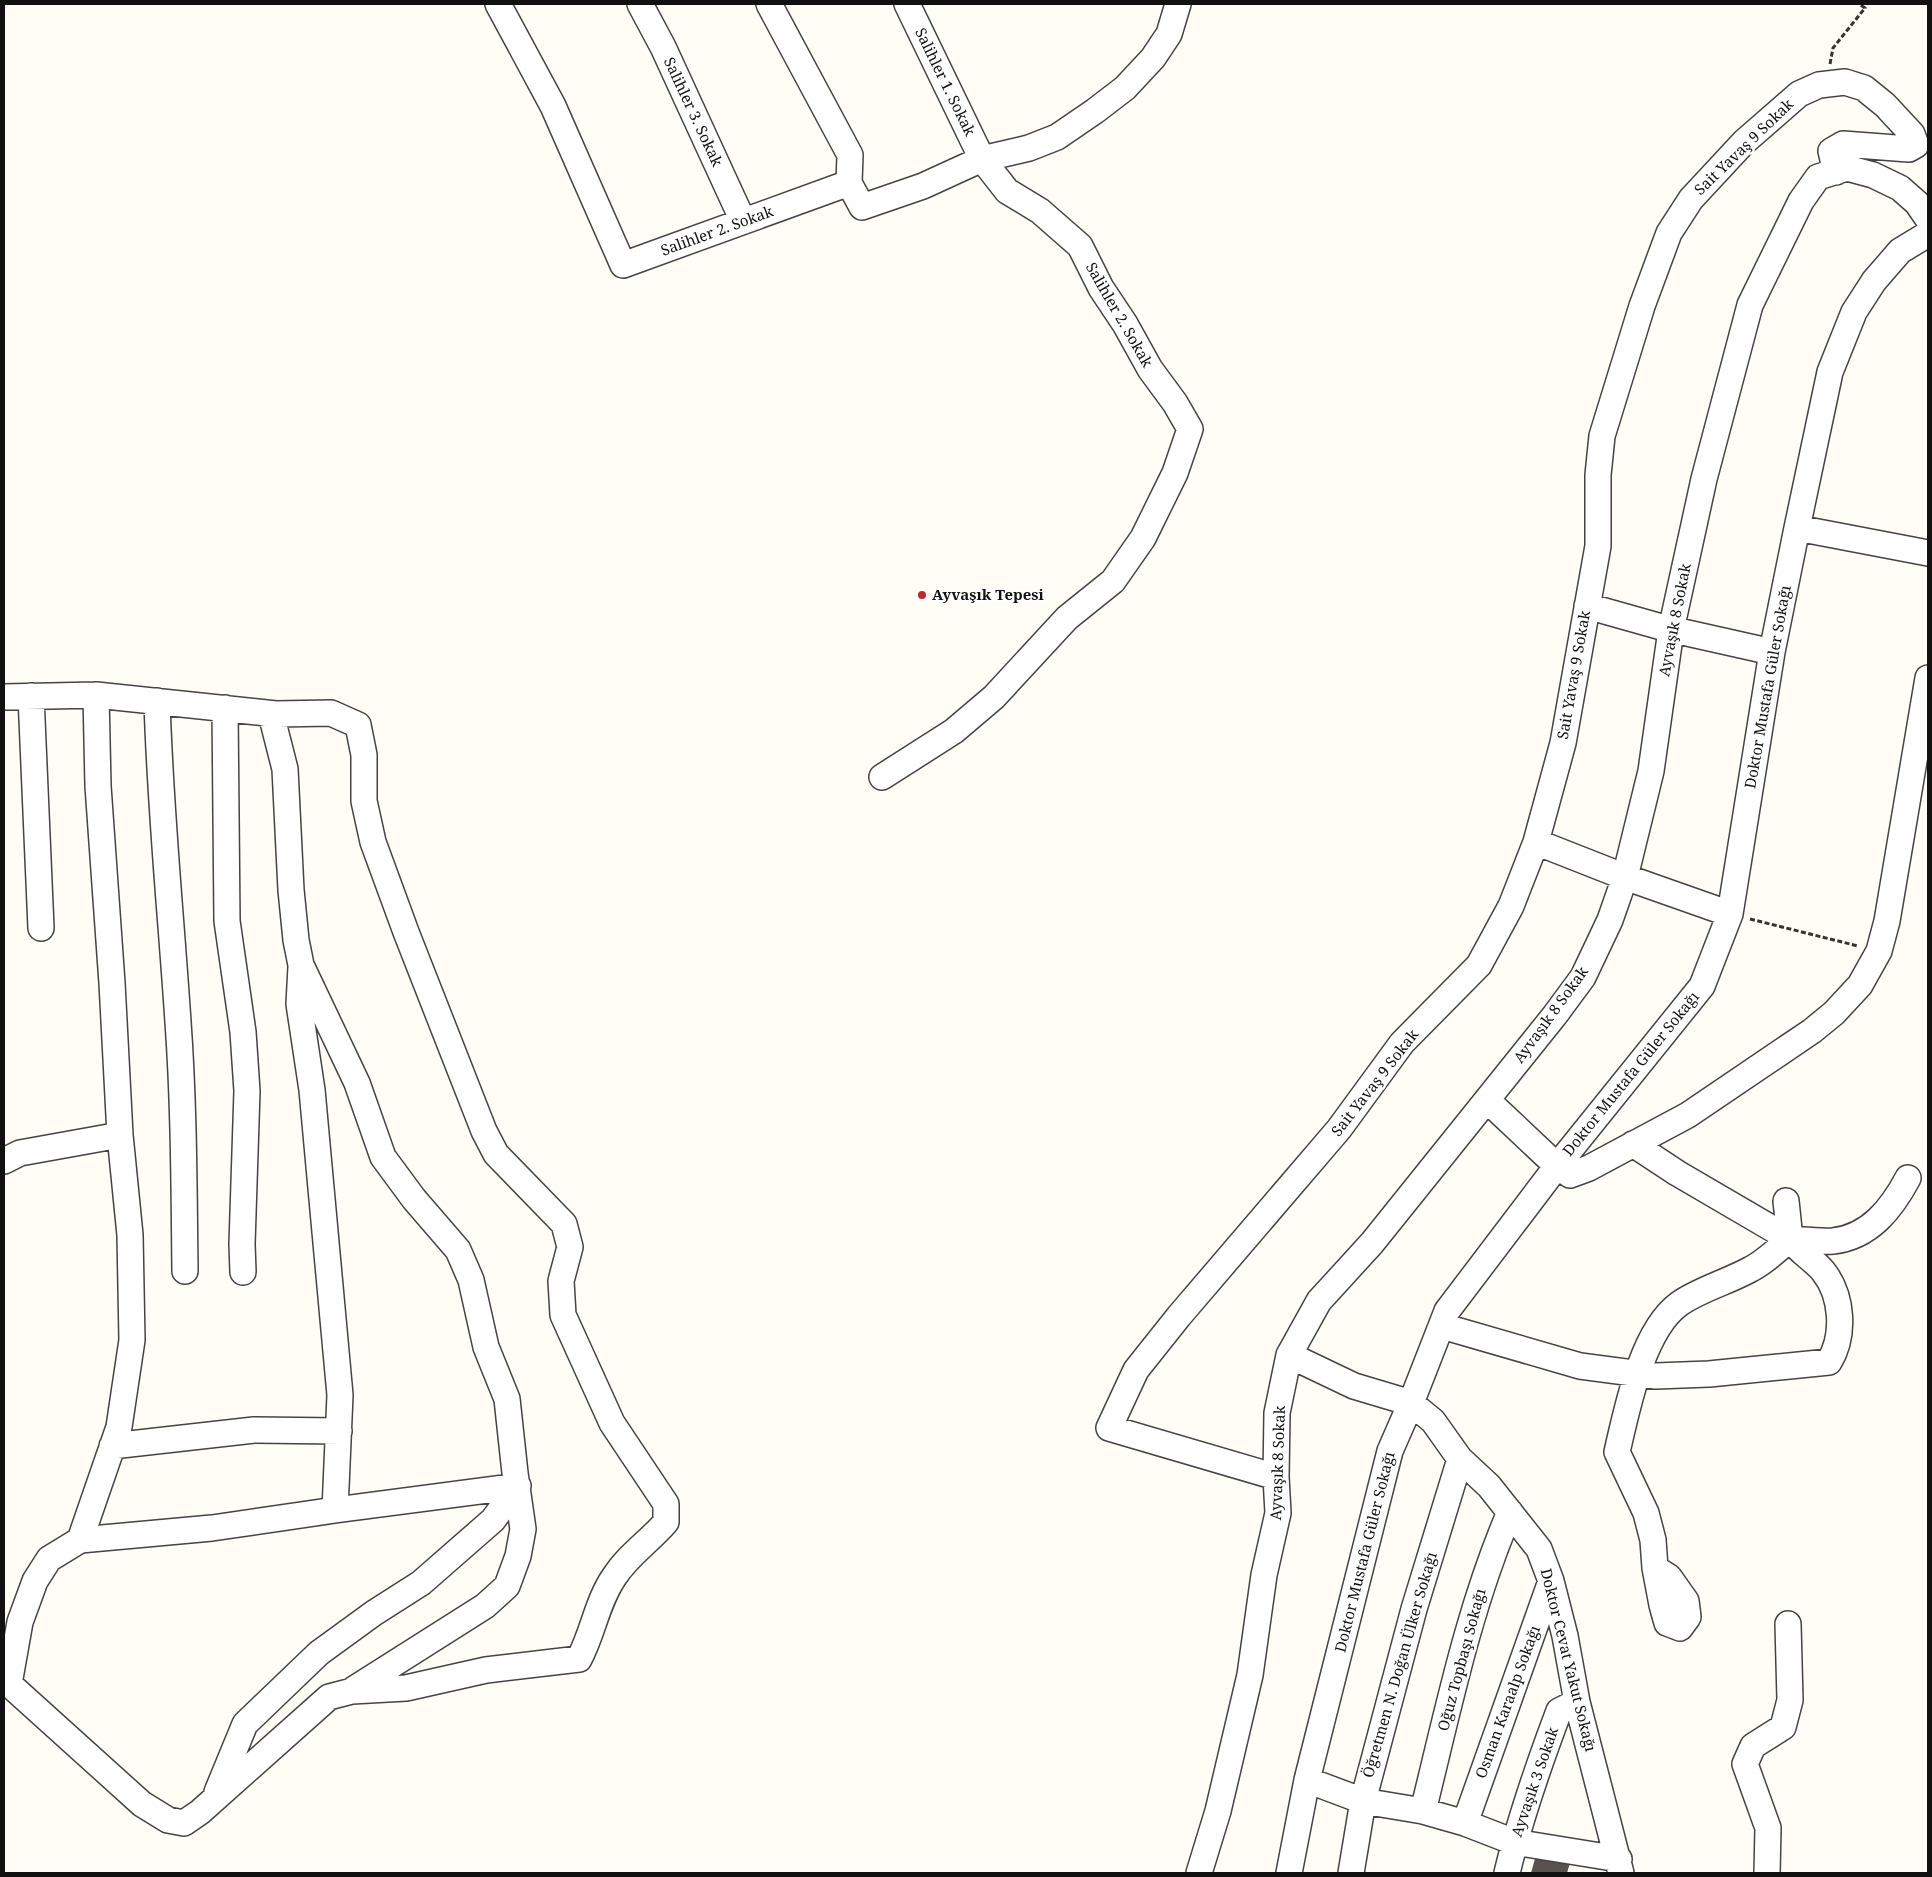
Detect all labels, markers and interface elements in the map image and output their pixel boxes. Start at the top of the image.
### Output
street label: Salihler 1. Sokak [911,24,981,139]
street label: Salihler 3. Sokak [660,54,728,170]
street label: Sait Yavaş 9 Sokak [1689,94,1797,199]
street label: Salihler 2. Sokak [658,200,776,260]
street label: Salihler 2. Sokak [1082,258,1158,371]
street label: Ayvaşık 8 Sokak [1653,561,1695,678]
street label: Doktor Mustafa Güler Sokağı [1739,583,1795,790]
place label: Ayvaşık Tepesi [932,584,1045,604]
marker: Ayvaşık Tepesi [916,589,928,601]
street label: Sait Yavaş 9 Sokak [1552,609,1594,741]
street label: Ayvaşık 8 Sokak [1508,962,1592,1067]
street label: Doktor Mustafa Güler Sokağı [1558,987,1703,1160]
street label: Sait Yavaş 9 Sokak [1326,1025,1422,1140]
street label: Ayvaşık 8 Sokak [1265,1405,1289,1521]
street label: Doktor Mustafa Güler Sokağı [1329,1449,1399,1654]
street label: Öğretmen N. Doğan Ülker Sokağı [1357,1549,1441,1780]
street label: Doktor Cevat Yakut Sokağı [1537,1566,1601,1754]
street label: Oğuz Topbaşı Sokağı [1432,1586,1490,1733]
street label: Osman Karaalp Sokağı [1470,1622,1544,1781]
street label: Ayvaşık 3 Sokak [1506,1724,1562,1839]

